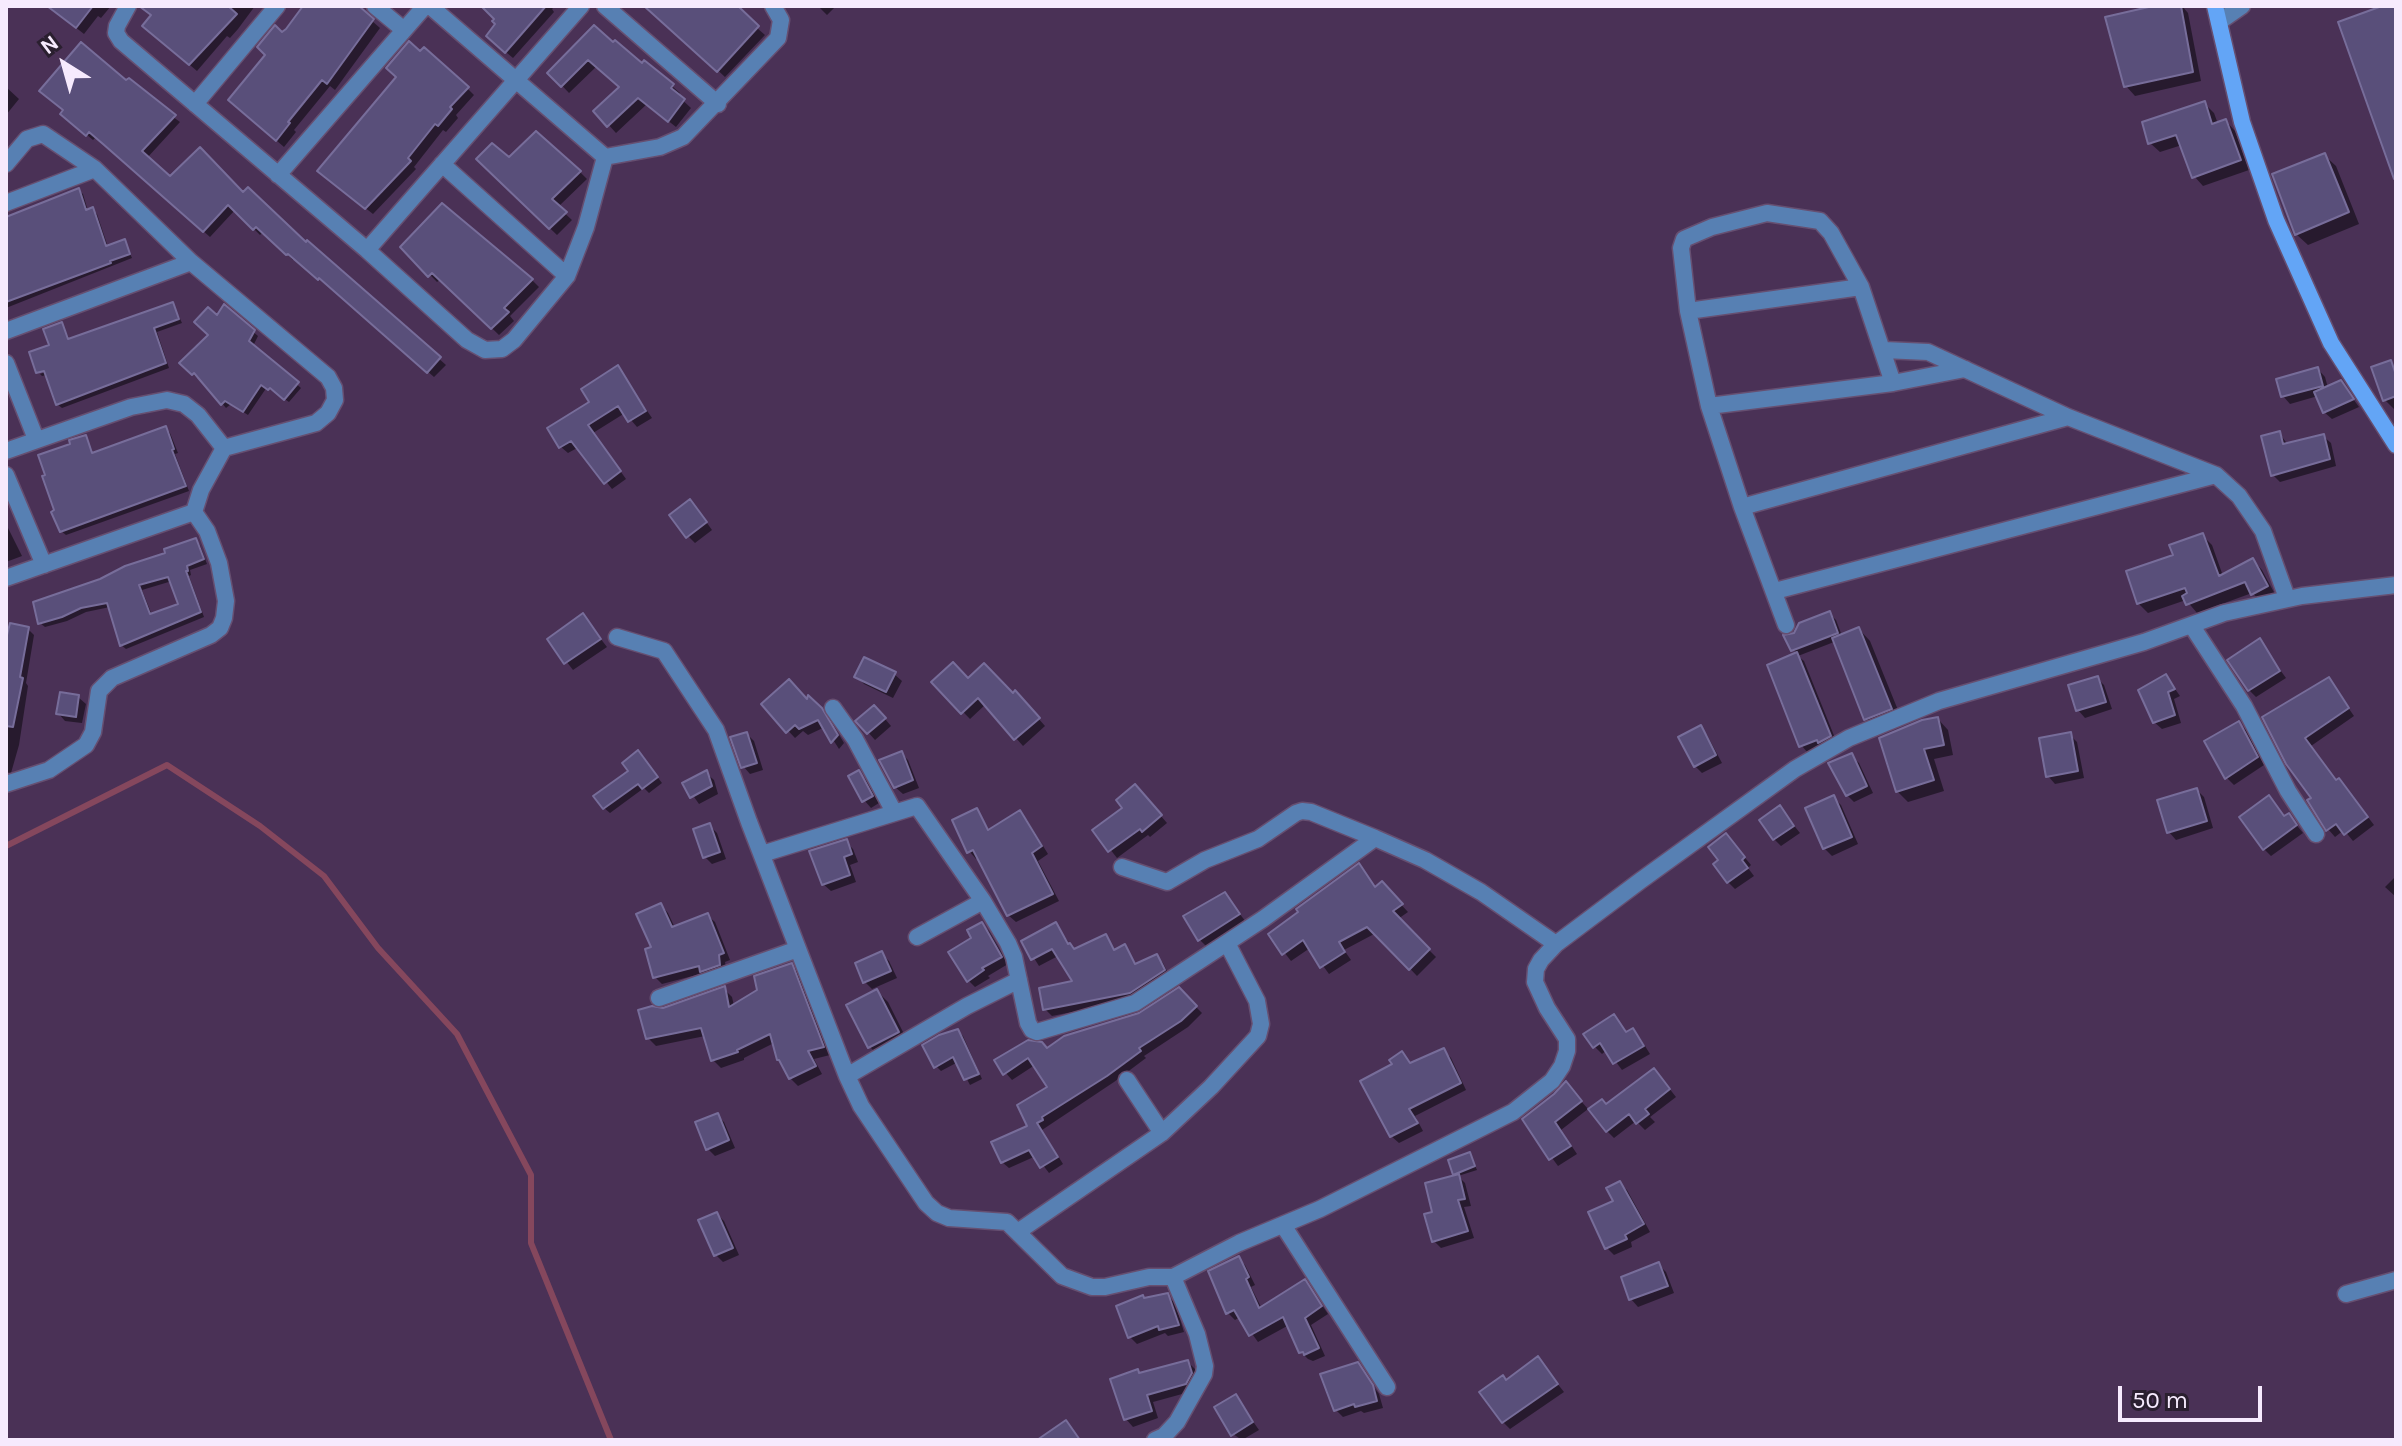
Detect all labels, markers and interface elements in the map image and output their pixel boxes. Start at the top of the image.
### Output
north arrow [24,24,104,104]
text: N [35,30,64,60]
scale bar [2122,1370,2266,1420]
text: 50 m [2132,1386,2188,1414]

